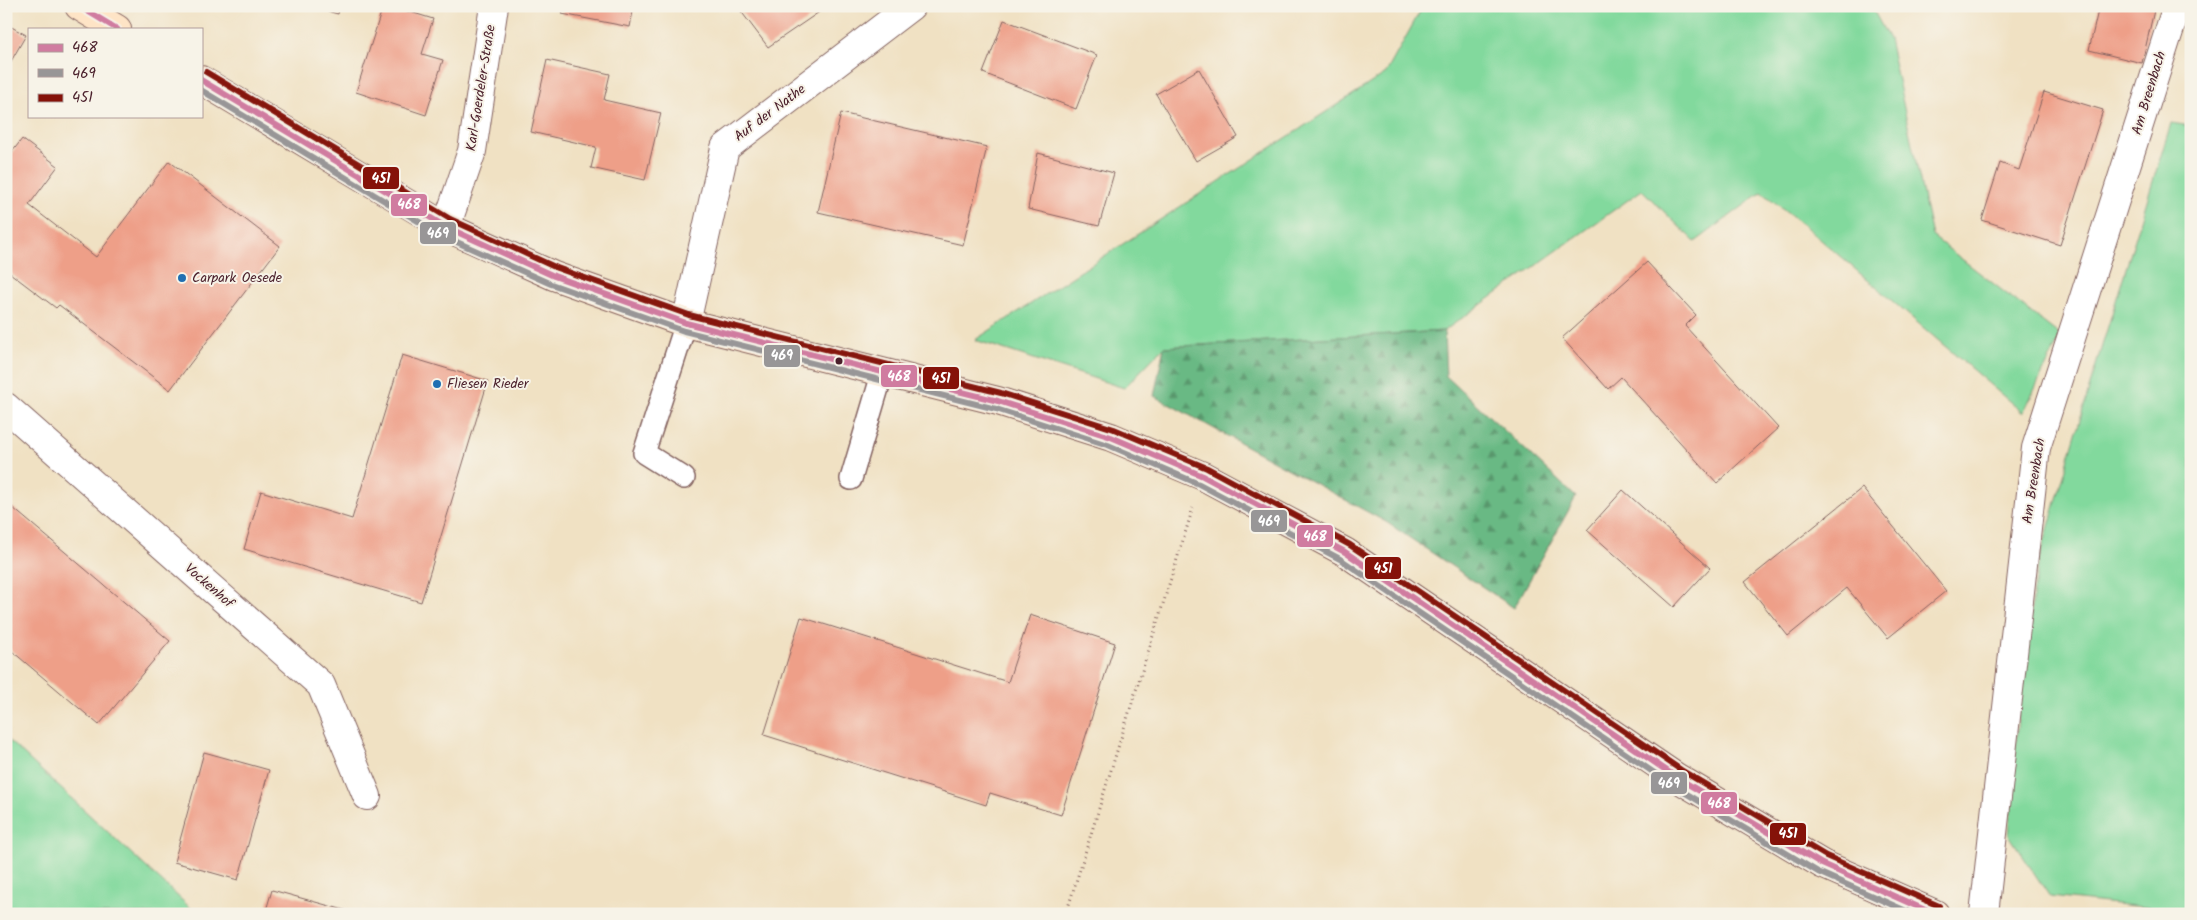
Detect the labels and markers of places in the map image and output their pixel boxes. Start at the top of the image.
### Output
place label: Carpark Oesede [192,267,283,289]
marker: Carpark Oesede [176,272,188,284]
unlabelled marker [834,356,844,366]
place label: Fliesen Rieder [447,373,530,395]
marker: Fliesen Rieder [431,378,443,390]

